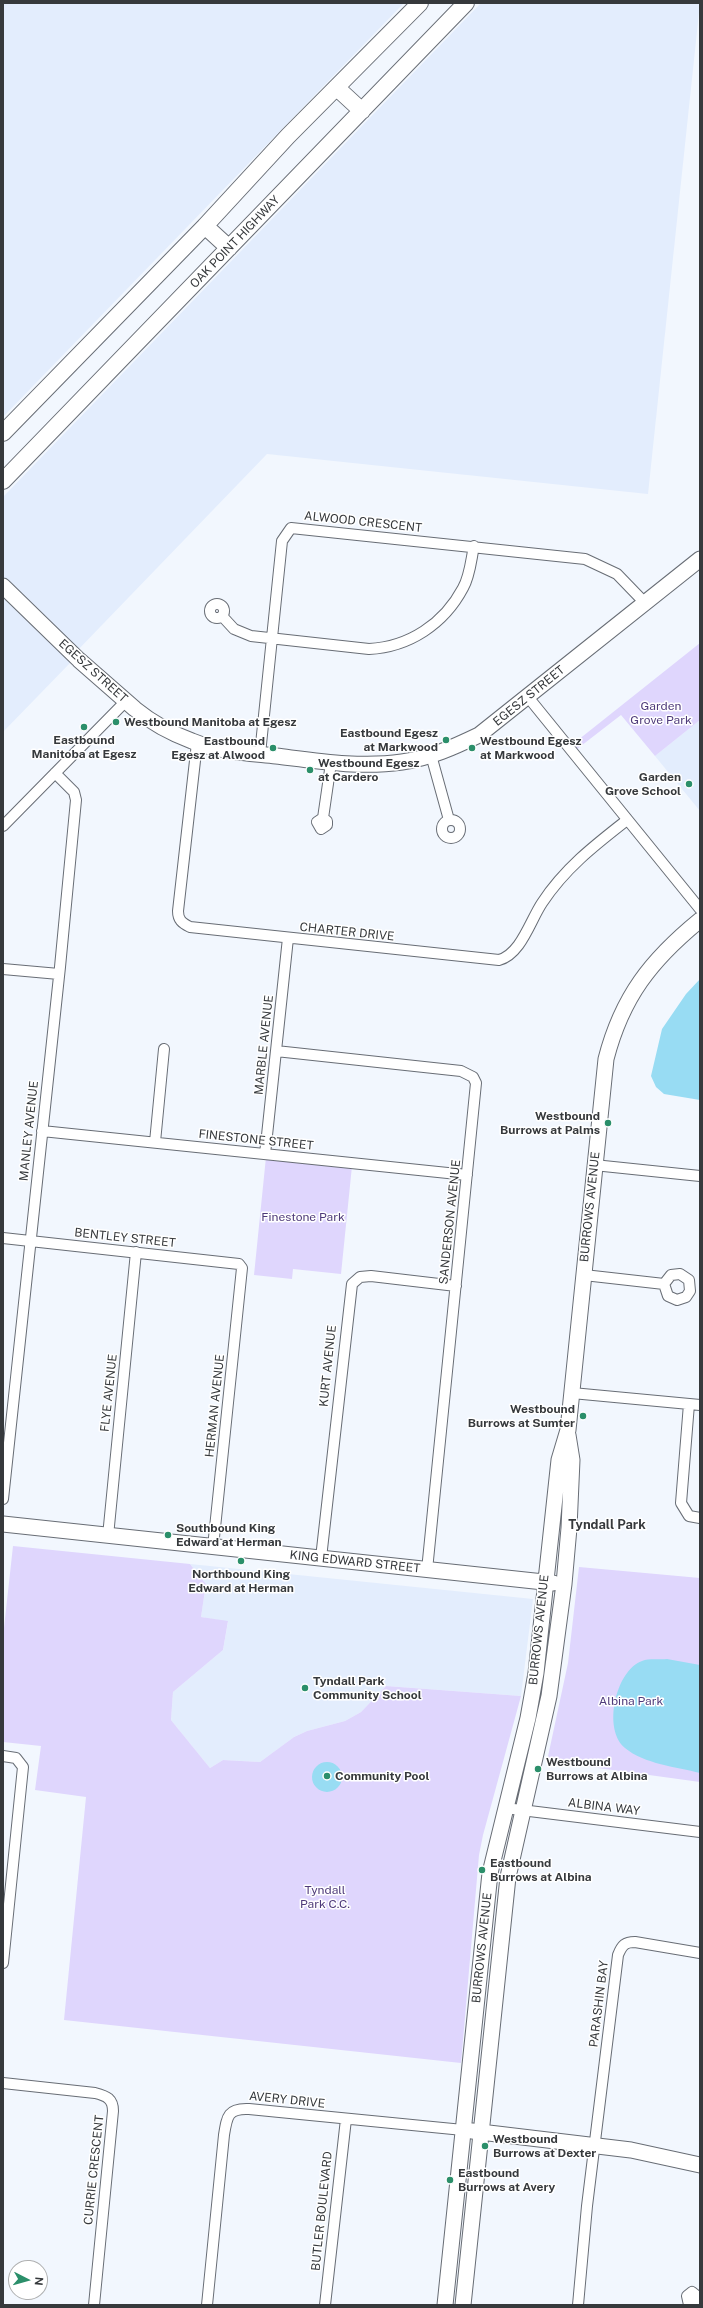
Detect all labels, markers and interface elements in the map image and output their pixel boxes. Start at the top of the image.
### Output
street label: OAK POINT HIGHWAY [187,193,283,291]
street label: ALWOOD CRESCENT [303,509,423,535]
street label: EGESZ STREET [56,636,130,706]
street label: EGESZ STREET [490,663,568,729]
park label: Garden Grove Park [630,699,692,727]
place label: Westbound Manitoba at Egesz [124,715,296,729]
marker: Westbound Manitoba at Egesz [111,717,121,727]
marker: Eastbound Manitoba at Egesz [79,722,89,732]
place label: Eastbound Egesz at Markwood [340,726,438,754]
place label: Eastbound Manitoba at Egesz [32,733,136,761]
place label: Eastbound Egesz at Alwood [171,734,265,762]
place label: Westbound Egesz at Markwood [480,734,582,762]
marker: Eastbound Egesz at Markwood [441,735,451,745]
marker: Eastbound Egesz at Alwood [268,743,278,753]
marker: Westbound Egesz at Markwood [467,743,477,753]
place label: Westbound Egesz at Cardero [318,756,420,784]
marker: Westbound Egesz at Cardero [305,765,315,775]
place label: Garden Grove School [605,770,681,798]
marker: Garden Grove School [684,779,694,789]
street label: CHARTER DRIVE [299,920,395,944]
street label: MARBLE AVENUE [252,994,276,1096]
street label: MANLEY AVENUE [17,1080,41,1182]
place label: Westbound Burrows at Palms [500,1109,600,1137]
marker: Westbound Burrows at Palms [603,1118,613,1128]
street label: FINESTONE STREET [198,1127,314,1153]
street label: BURROWS AVENUE [577,1151,603,1263]
street label: SANDERSON AVENUE [436,1159,464,1285]
park label: Finestone Park [261,1210,345,1224]
street label: BENTLEY STREET [74,1226,176,1250]
street label: KURT AVENUE [317,1324,339,1408]
street label: FLYE AVENUE [98,1353,120,1433]
street label: HERMAN AVENUE [202,1354,228,1458]
place label: Westbound Burrows at Sumter [468,1402,575,1430]
marker: Westbound Burrows at Sumter [578,1411,588,1421]
district label: Tyndall Park [568,1517,646,1533]
place label: Southbound King Edward at Herman [176,1521,282,1549]
marker: Southbound King Edward at Herman [163,1530,173,1540]
street label: KING EDWARD STREET [289,1548,421,1576]
marker: Northbound King Edward at Herman [236,1556,246,1566]
place label: Northbound King Edward at Herman [188,1567,294,1595]
street label: BURROWS AVENUE [526,1574,552,1686]
place label: Tyndall Park Community School [313,1674,422,1702]
marker: Tyndall Park Community School [300,1683,310,1693]
park label: Albina Park [599,1694,663,1708]
place label: Westbound Burrows at Albina [546,1755,648,1783]
marker: Westbound Burrows at Albina [533,1764,543,1774]
place label: Community Pool [335,1769,429,1783]
marker: Community Pool [322,1771,332,1781]
street label: ALBINA WAY [567,1795,641,1819]
place label: Eastbound Burrows at Albina [490,1856,592,1884]
marker: Eastbound Burrows at Albina [477,1865,487,1875]
park label: Tyndall Park C.C. [300,1883,350,1911]
street label: BURROWS AVENUE [469,1892,495,2004]
street label: PARASHIN BAY [587,1960,611,2048]
street label: AVERY DRIVE [248,2089,326,2111]
street label: CURRIE CRESCENT [81,2114,107,2226]
place label: Westbound Burrows at Dexter [493,2132,596,2160]
marker: Westbound Burrows at Dexter [480,2141,490,2151]
street label: BUTLER BOULEVARD [309,2150,335,2272]
place label: Eastbound Burrows at Avery [458,2166,555,2194]
marker: Eastbound Burrows at Avery [445,2175,455,2185]
north arrow [8,2260,48,2300]
text: N [33,2276,45,2286]

